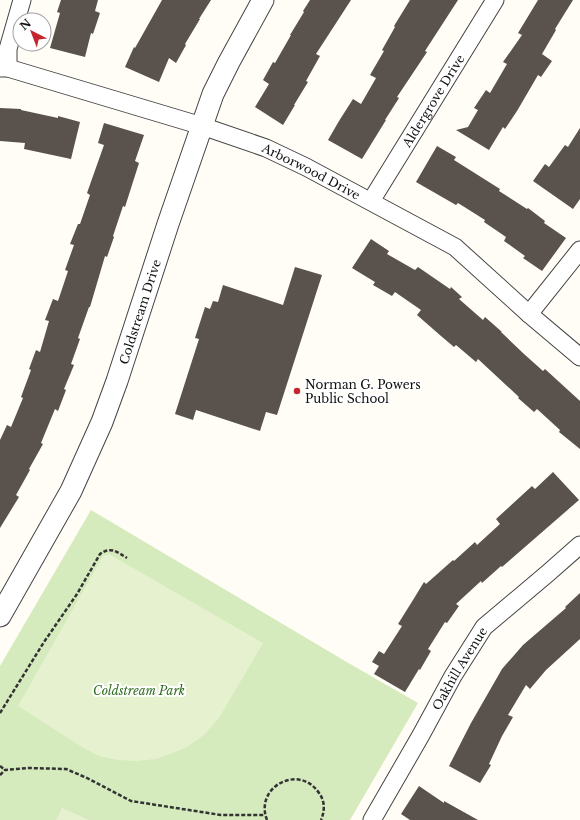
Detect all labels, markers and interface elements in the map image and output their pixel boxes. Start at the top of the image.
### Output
north arrow [12,12,52,52]
text: N [17,15,34,33]
street label: Aldergrove Drive [398,51,467,150]
street label: Arborwood Drive [259,139,363,202]
street label: Coldstream Drive [116,257,164,366]
place label: Norman G. Powers Public School [305,377,421,406]
marker: Norman G. Powers Public School [292,386,302,396]
street label: Oakhill Avenue [429,624,490,712]
park label: Coldstream Park [93,683,185,698]

